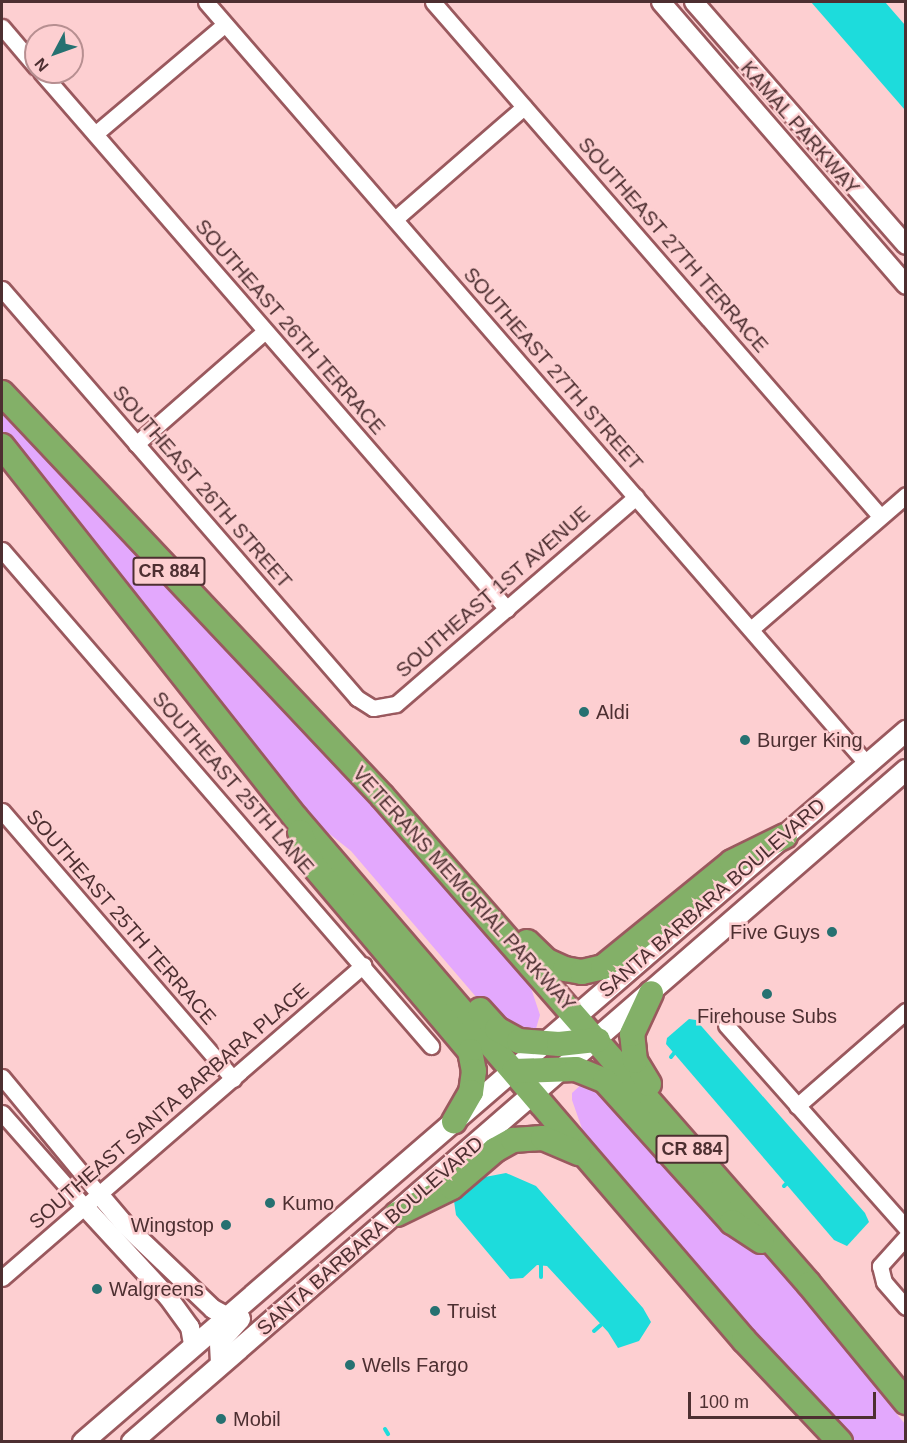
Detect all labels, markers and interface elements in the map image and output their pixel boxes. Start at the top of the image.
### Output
north arrow [24,24,84,84]
text: N [31,55,52,75]
street label: KAMAL PARKWAY [735,56,865,200]
street label: SOUTHEAST 27TH TERRACE [573,132,773,358]
street label: SOUTHEAST 26TH TERRACE [190,214,390,440]
street label: SOUTHEAST 27TH STREET [458,263,648,475]
street label: SOUTHEAST 26TH STREET [107,381,297,593]
street label: SOUTHEAST 1ST AVENUE [390,501,596,683]
road number: CR 884 [132,556,207,586]
street label: SOUTHEAST 25TH LANE [147,687,319,879]
place label: Aldi [596,700,629,724]
marker: Aldi [577,705,591,719]
place label: Burger King [757,728,863,752]
marker: Burger King [738,733,752,747]
street label: VETERANS MEMORIAL PARKWAY [347,761,581,1017]
street label: SANTA BARBARA BOULEVARD [593,793,831,1003]
street label: SOUTHEAST 25TH TERRACE [21,804,221,1030]
place label: Five Guys [730,920,820,944]
marker: Five Guys [825,925,839,939]
street label: SOUTHEAST SANTA BARBARA PLACE [23,977,315,1235]
marker: Firehouse Subs [760,987,774,1001]
place label: Firehouse Subs [697,1004,837,1028]
street label: SANTA BARBARA BOULEVARD [251,1131,489,1341]
road number: CR 884 [654,1134,730,1164]
place label: Kumo [282,1191,334,1215]
marker: Kumo [263,1196,277,1210]
place label: Wingstop [131,1213,214,1237]
marker: Wingstop [219,1218,233,1232]
place label: Walgreens [109,1277,204,1301]
marker: Walgreens [90,1282,104,1296]
place label: Truist [447,1299,496,1323]
marker: Truist [428,1304,442,1318]
place label: Wells Fargo [362,1353,468,1377]
marker: Wells Fargo [343,1358,357,1372]
scale bar [691,1380,878,1418]
text: 100 m [699,1392,749,1412]
place label: Mobil [233,1407,281,1431]
marker: Mobil [214,1412,228,1426]

